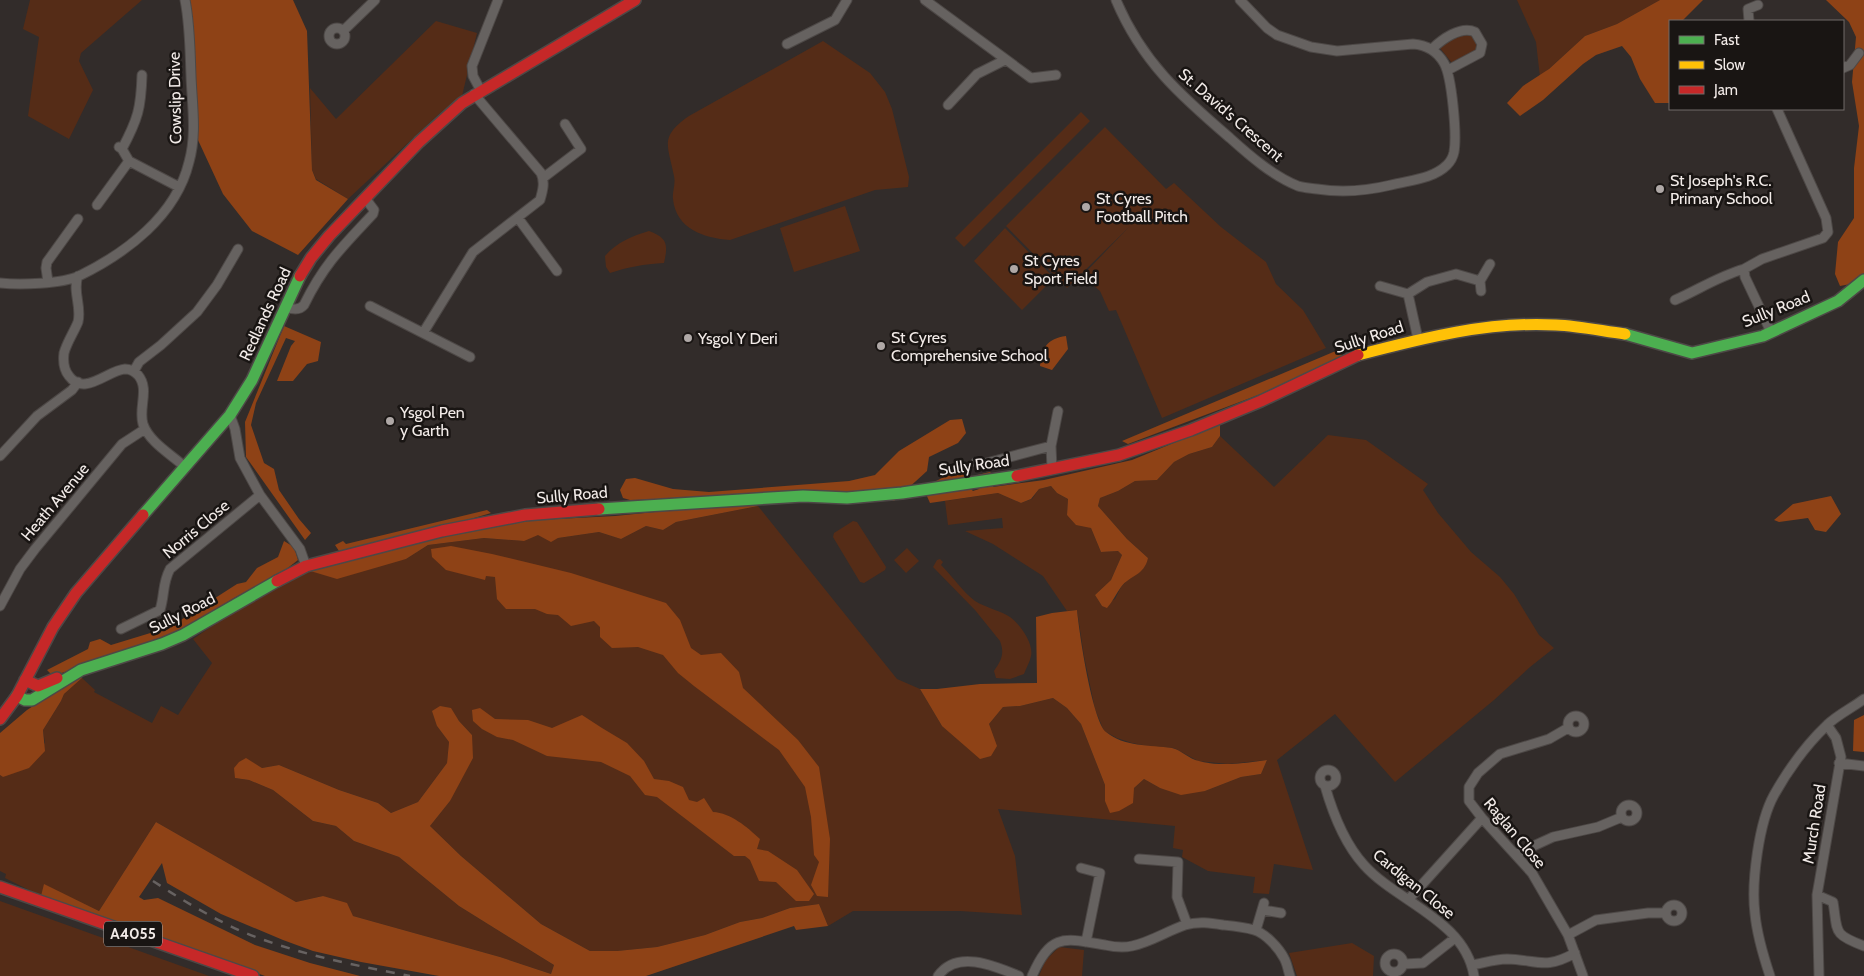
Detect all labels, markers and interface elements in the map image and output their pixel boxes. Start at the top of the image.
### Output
legend [1669,20,1844,110]
text: Fast [1714,31,1739,49]
street label: Cowslip Drive [165,52,185,144]
text: Slow [1714,56,1745,74]
street label: St. David's Crescent [1175,64,1288,166]
text: Jam [1713,81,1738,99]
place label: St Joseph's R.C. Primary School [1670,171,1773,208]
marker: St Joseph's R.C. Primary School [1654,183,1666,195]
place label: St Cyres Football Pitch [1096,189,1188,226]
marker: St Cyres Football Pitch [1080,201,1092,213]
place label: St Cyres Sport Field [1024,251,1097,288]
marker: St Cyres Sport Field [1008,263,1020,275]
street label: Redlands Road [235,264,295,364]
street label: Sully Road [1739,287,1813,331]
street label: Sully Road [1332,317,1406,357]
place label: St Cyres Comprehensive School [891,328,1048,365]
place label: Ysgol Y Deri [697,329,778,348]
marker: Ysgol Y Deri [682,332,694,344]
marker: St Cyres Comprehensive School [875,340,887,352]
place label: Ysgol Pen y Garth [399,403,465,440]
marker: Ysgol Pen y Garth [384,415,396,427]
street label: Sully Road [937,451,1011,479]
street label: Heath Avenue [17,459,93,545]
street label: Sully Road [536,482,608,508]
street label: Norris Close [159,496,233,562]
street label: Sully Road [146,588,218,638]
street label: Murch Road [1798,783,1830,865]
street label: Raglan Close [1480,794,1550,872]
street label: Cardigan Close [1369,845,1459,923]
road number: A4055 [104,922,162,946]

